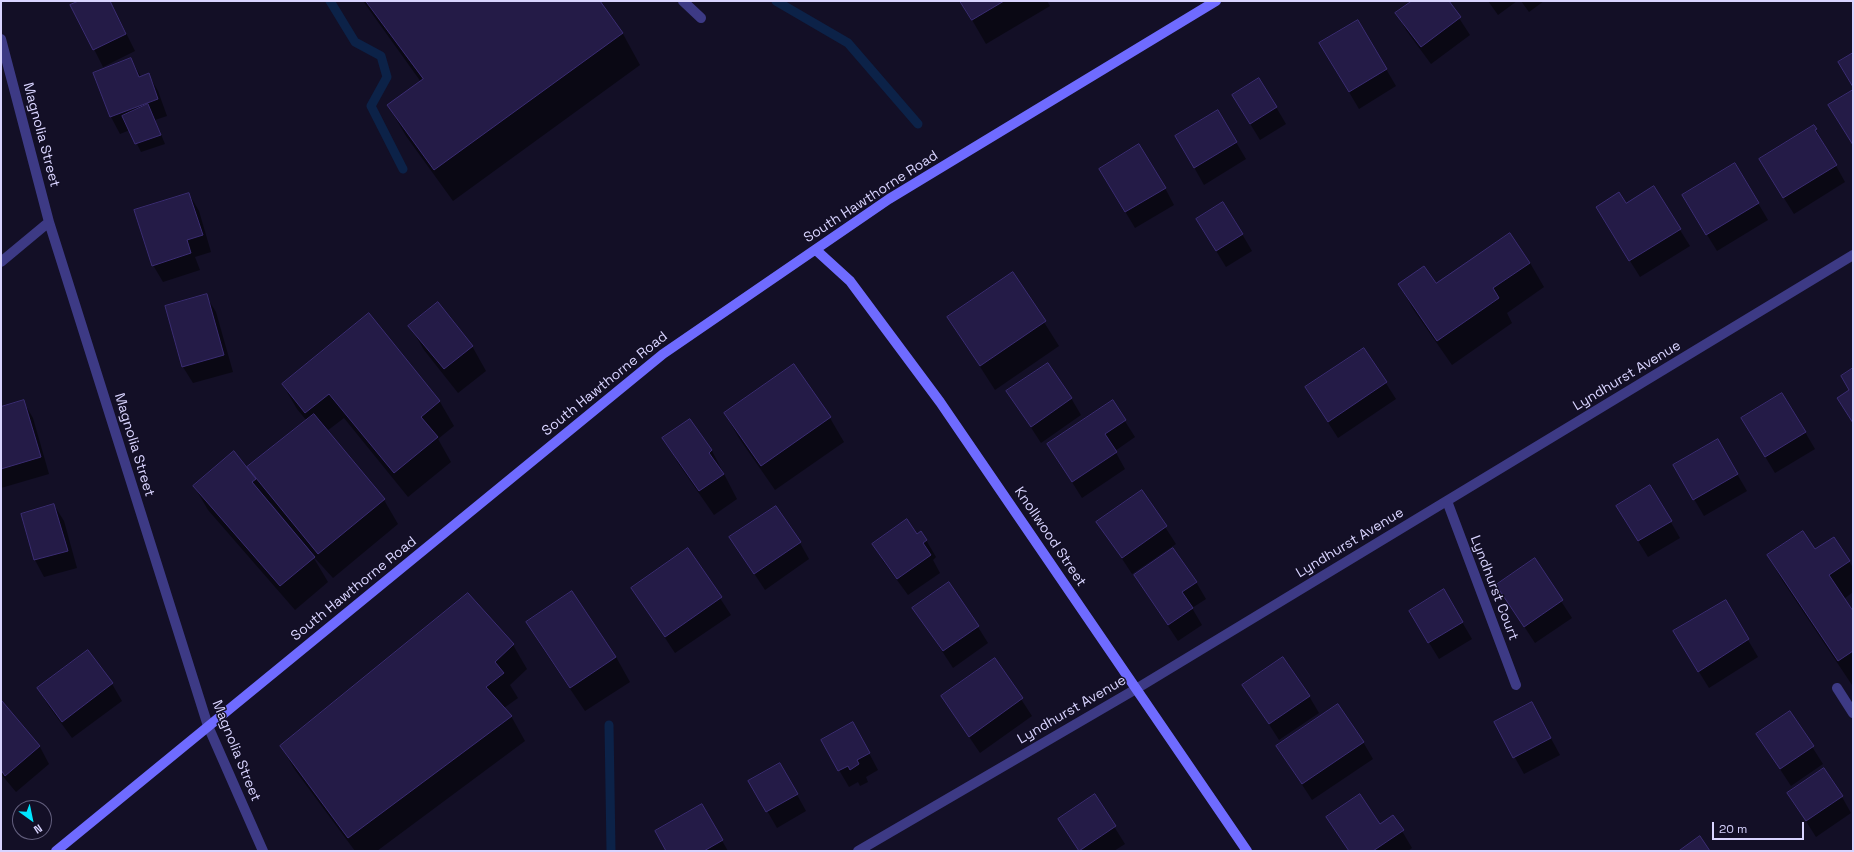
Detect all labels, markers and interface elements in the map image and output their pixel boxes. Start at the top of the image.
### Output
street label: Magnolia Street [19,81,63,189]
street label: South Hawthorne Road [801,147,941,247]
street label: South Hawthorne Road [539,328,671,440]
street label: Lyndhurst Avenue [1570,337,1684,415]
street label: Magnolia Street [110,391,158,499]
street label: Knollwood Street [1010,484,1090,590]
street label: Lyndhurst Avenue [1293,504,1407,582]
street label: South Hawthorne Road [288,533,420,645]
street label: Lyndhurst Court [1466,533,1522,643]
street label: Lyndhurst Avenue [1015,672,1129,748]
street label: Magnolia Street [208,698,264,804]
north arrow [12,800,52,840]
scale bar [1714,814,1806,840]
text: N [31,821,45,837]
text: 20 m [1719,821,1747,837]

